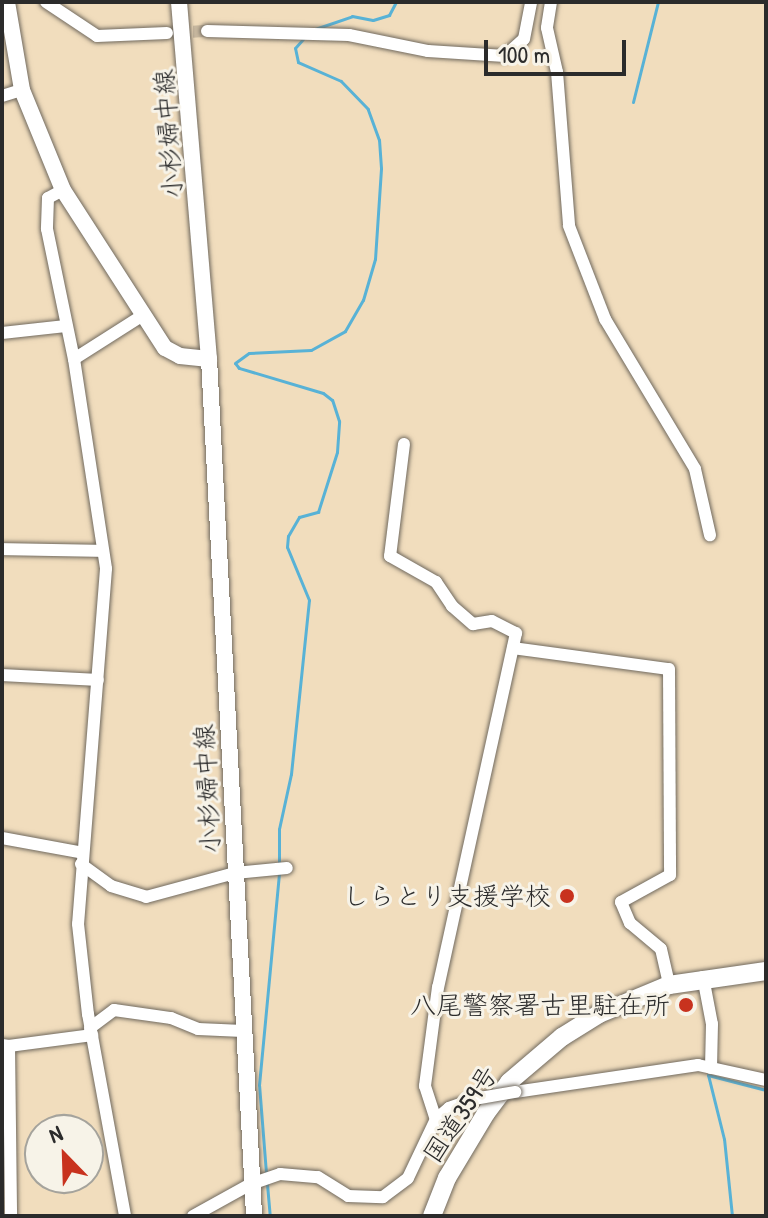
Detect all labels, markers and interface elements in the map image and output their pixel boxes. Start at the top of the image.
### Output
scale bar [488,24,630,74]
text: 100 m [498,38,550,70]
street label: 小杉婦中線 [148,68,188,200]
street label: 小杉婦中線 [188,723,226,855]
place label: しらとり支援学校 [343,880,551,912]
marker: しらとり支援学校 [558,887,576,905]
place label: 八尾警察署古里駐在所 [410,989,670,1021]
marker: 八尾警察署古里駐在所 [677,996,695,1014]
street label: 国道359号 [416,1060,504,1168]
north arrow [24,1114,104,1194]
text: N [44,1118,67,1150]

